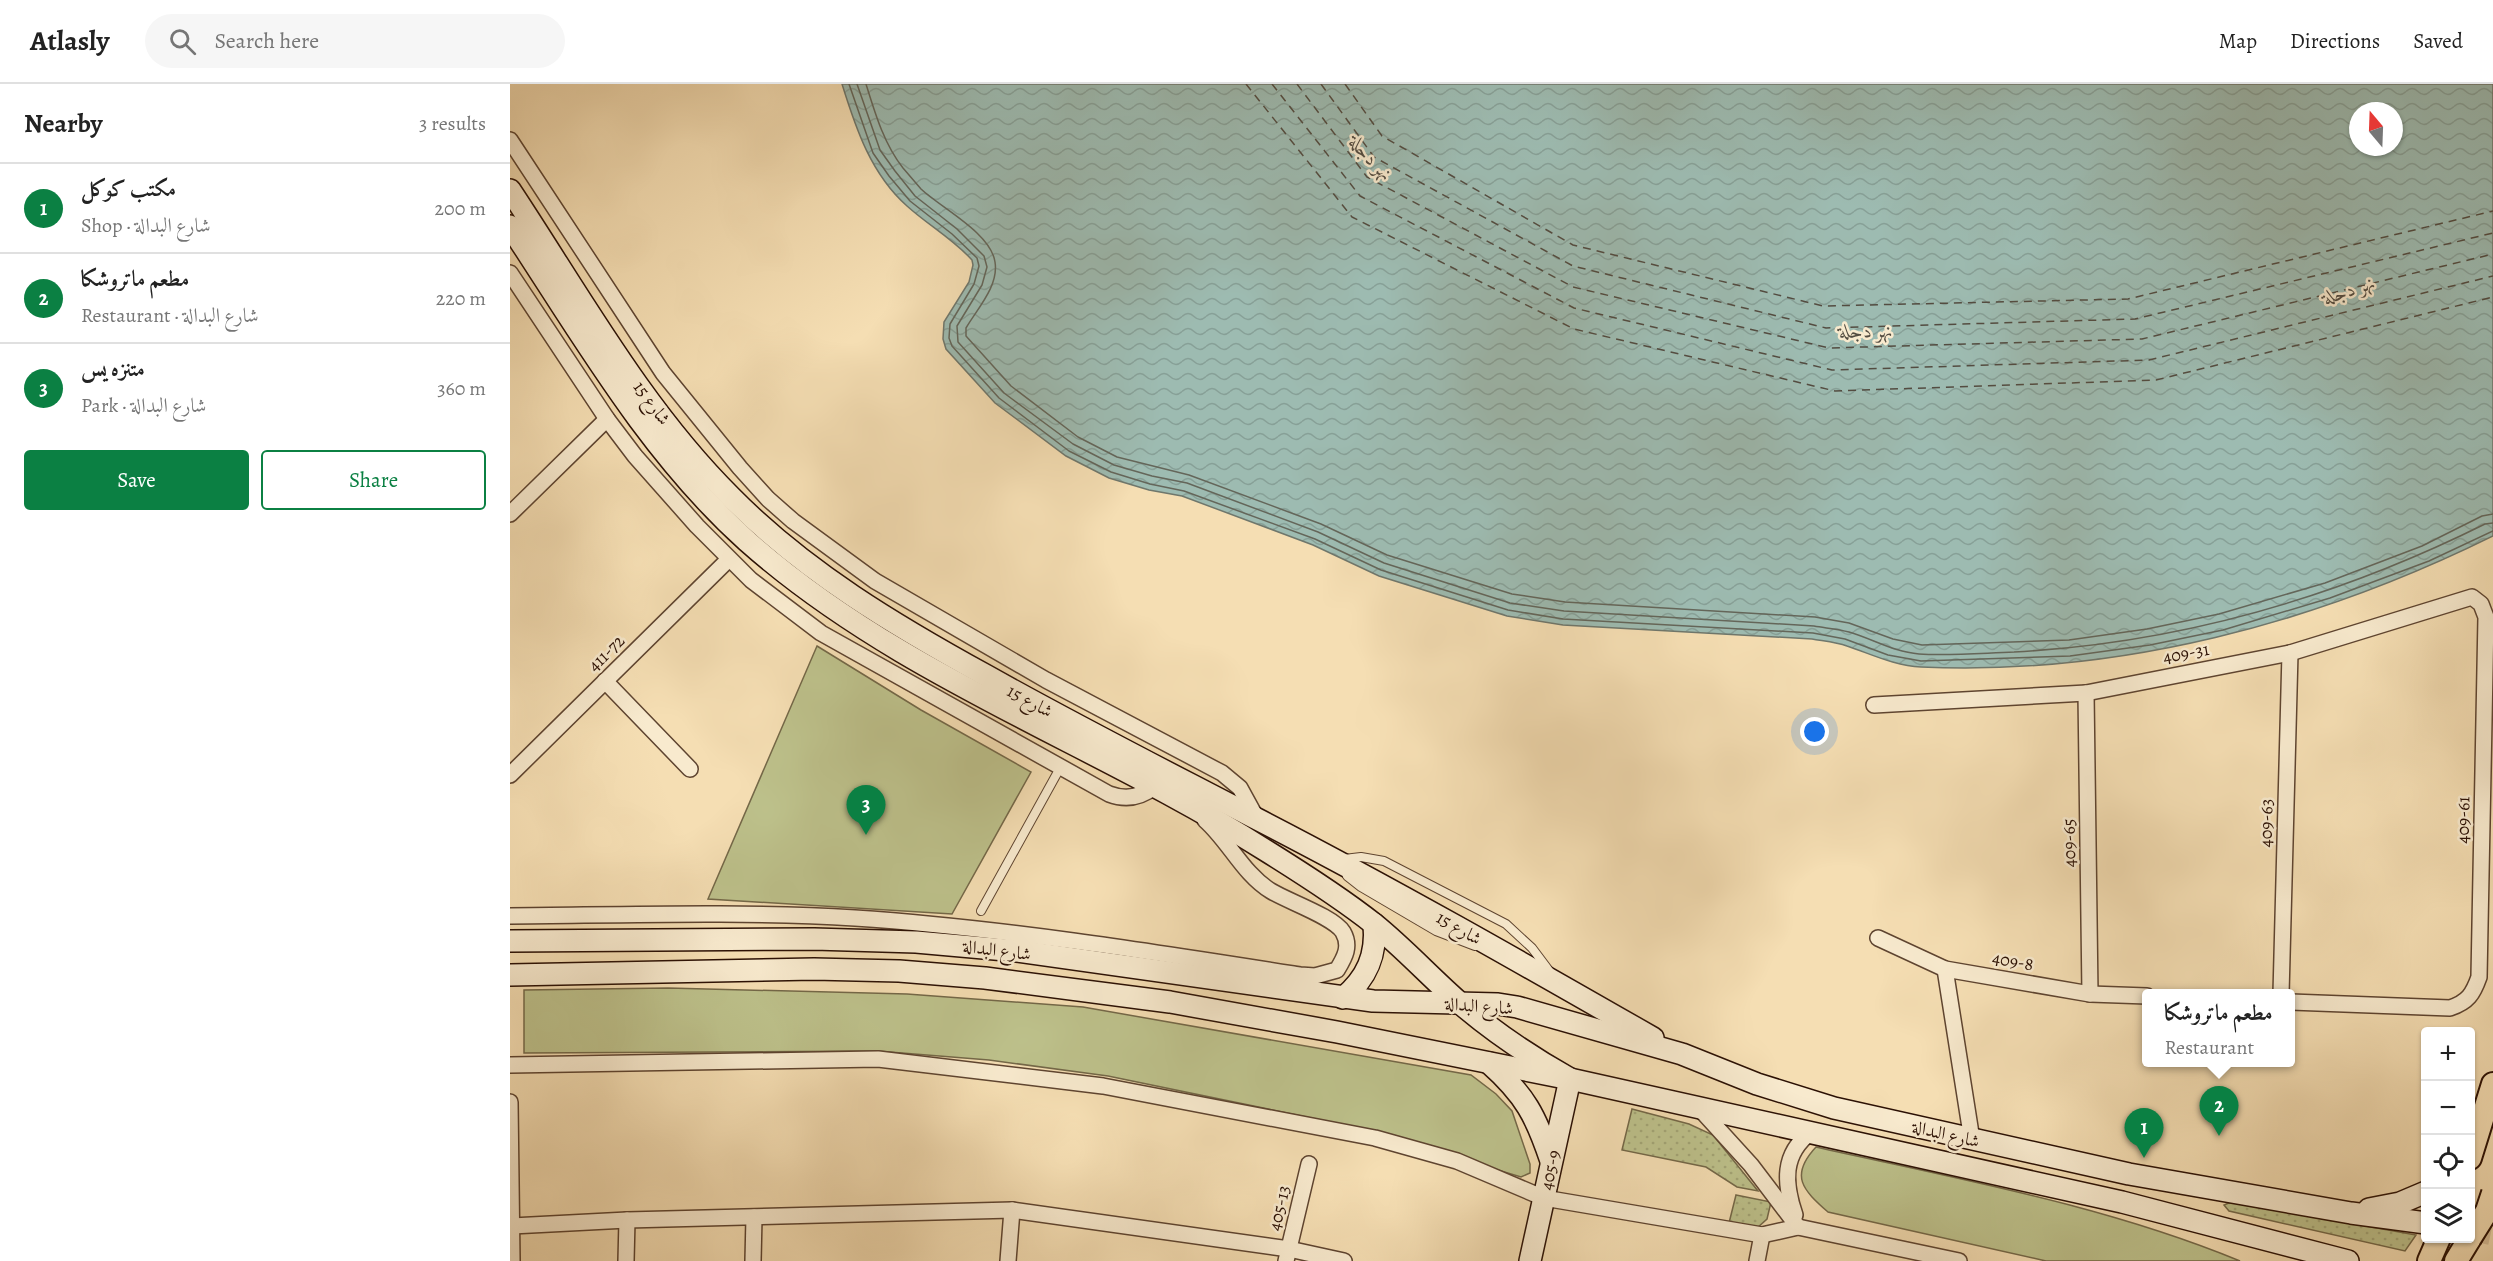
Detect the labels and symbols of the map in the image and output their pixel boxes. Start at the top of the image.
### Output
north arrow [2349,102,2403,156]
water label: نهر دجلة [1341,127,1399,187]
water label: نهر دجلة [2316,268,2379,313]
water label: نهر دجلة [1836,317,1893,345]
street label: شارع 15 [626,376,676,432]
street label: 411-72 [582,629,630,677]
street label: 409-31 [2161,637,2211,669]
street label: شارع 15 [1001,679,1057,726]
your location [1800,717,1829,746]
pin: 3 [846,786,886,835]
street label: 409-61 [2451,796,2475,844]
street label: 409-63 [2254,798,2278,848]
street label: 409-65 [2057,818,2081,868]
street label: شارع 15 [1430,905,1486,953]
street label: شارع البدالة [960,934,1032,969]
street label: 409-8 [1990,946,2036,976]
street label: شارع البدالة [1443,992,1514,1023]
pin: 2 [2200,1086,2238,1136]
pin: 1 [2124,1108,2164,1158]
street label: شارع البدالة [1908,1114,1982,1156]
street label: 405-9 [1534,1148,1566,1192]
street label: 405-13 [1262,1183,1296,1233]

